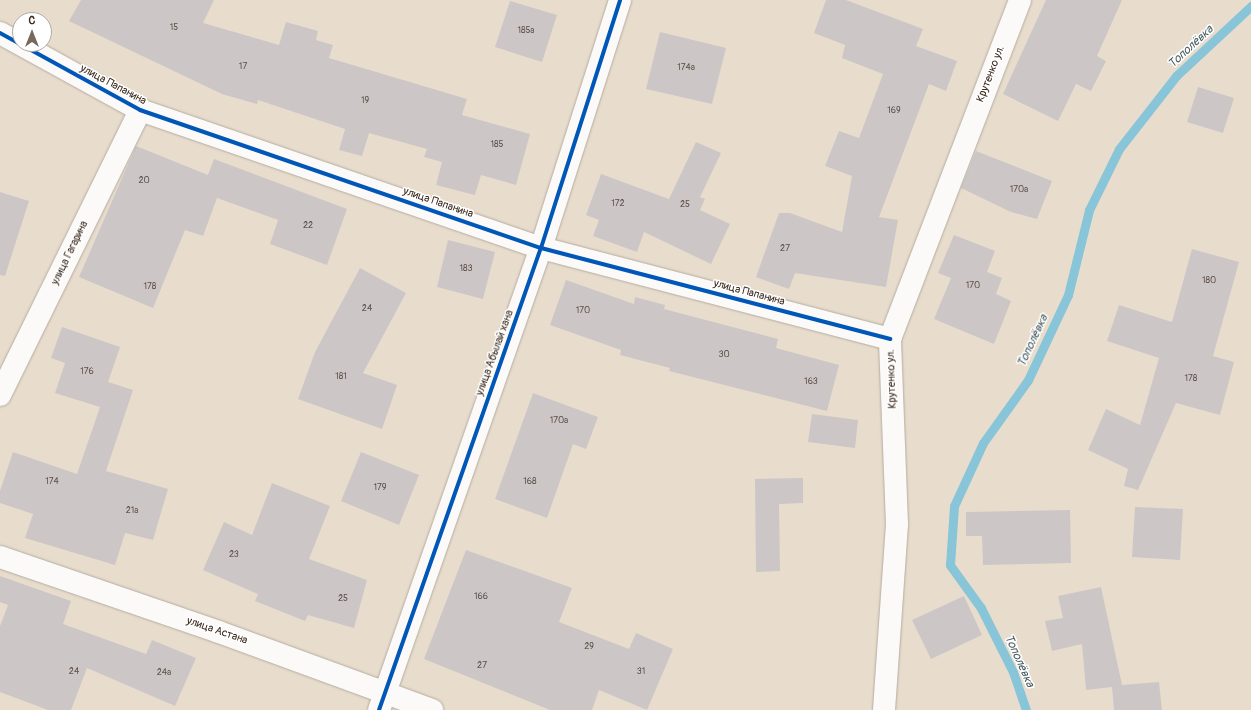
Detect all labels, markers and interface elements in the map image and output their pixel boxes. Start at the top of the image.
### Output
north arrow [12,12,52,52]
text: С [29,14,35,27]
house number: 15 [170,23,178,33]
water label: Тополёвка [1166,23,1216,71]
house number: 185а [517,26,535,36]
street label: Крутенко ул. [974,44,1008,104]
street label: улица Папанина [78,62,148,108]
house number: 17 [239,62,247,72]
house number: 174а [677,63,695,73]
house number: 19 [361,96,369,106]
house number: 169 [887,106,901,116]
house number: 185 [491,140,503,150]
house number: 20 [138,176,150,186]
street label: улица Папанина [401,185,475,221]
house number: 170а [1010,185,1028,195]
house number: 172 [611,199,625,209]
house number: 25 [680,200,690,210]
street label: улица Гагарина [49,219,91,287]
house number: 22 [303,221,313,231]
house number: 27 [780,244,790,254]
house number: 183 [459,264,473,274]
house number: 180 [1202,276,1216,286]
street label: улица Папанина [712,277,786,309]
house number: 170 [966,281,980,291]
house number: 178 [144,282,156,292]
house number: 24 [362,304,372,314]
house number: 170 [576,306,590,316]
street label: улица Абылай хана [473,308,517,398]
water label: Тополёвка [1015,313,1051,369]
street label: Крутенко ул. [884,349,900,409]
house number: 30 [718,350,730,360]
house number: 176 [80,367,94,377]
house number: 181 [335,372,347,382]
house number: 178 [1185,374,1197,384]
house number: 163 [804,377,818,387]
house number: 170а [550,416,568,426]
house number: 174 [45,477,59,487]
house number: 168 [523,477,537,487]
house number: 179 [374,483,386,493]
house number: 21а [126,506,138,516]
house number: 23 [229,550,239,560]
house number: 166 [474,592,488,602]
house number: 25 [338,594,348,604]
street label: улица Астана [185,614,249,648]
water label: Тополёвка [1001,632,1037,690]
house number: 29 [584,642,594,652]
house number: 27 [477,661,487,671]
house number: 24 [69,667,79,677]
house number: 31 [637,667,645,677]
house number: 24а [157,668,171,678]

